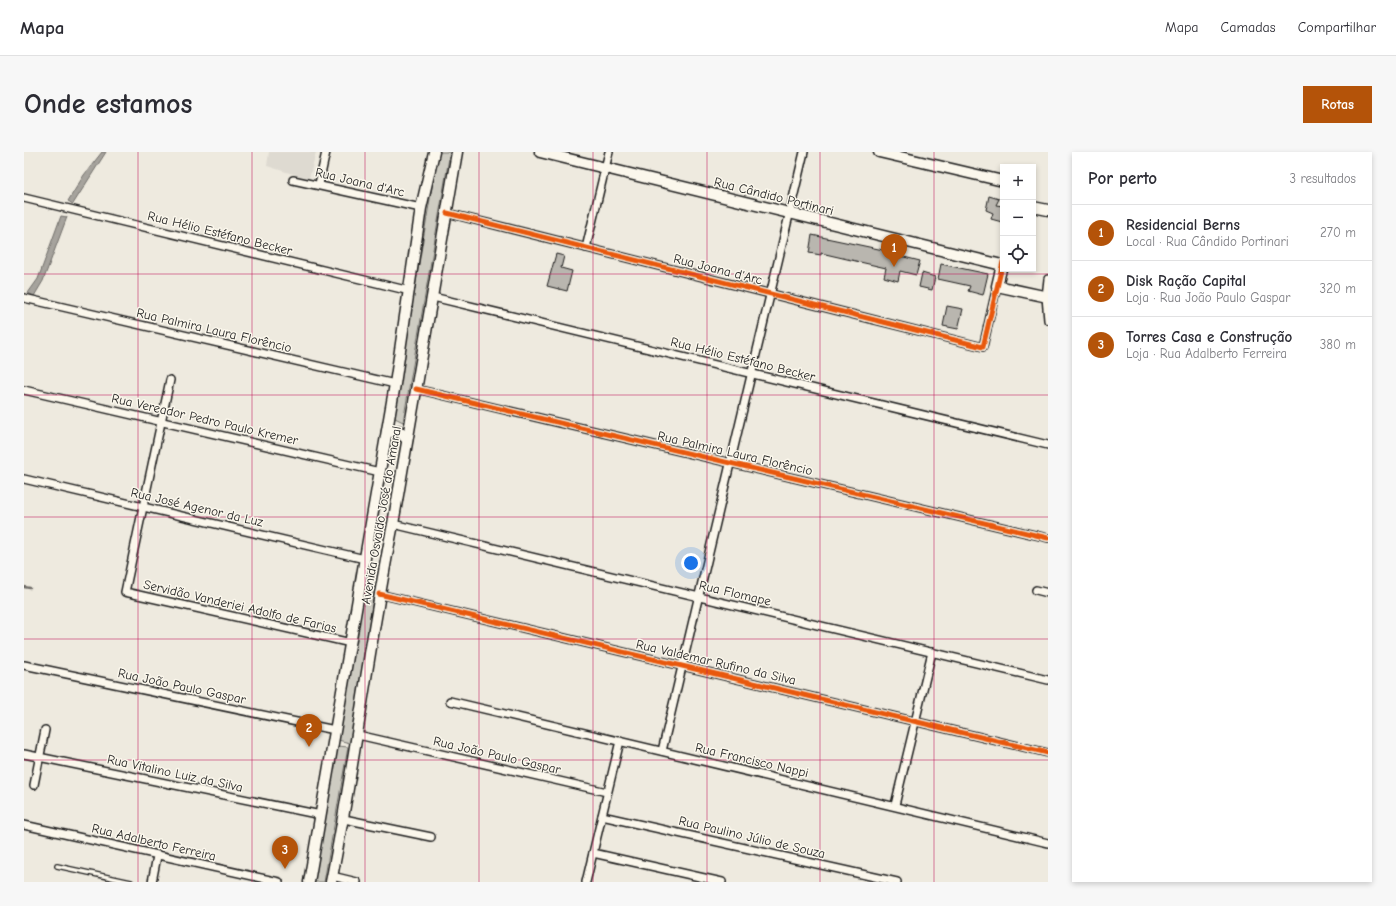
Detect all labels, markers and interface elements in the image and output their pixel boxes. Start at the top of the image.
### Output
text: Mapa [20,17,65,39]
text: Mapa [1165,19,1199,36]
text: Camadas [1221,19,1276,36]
text: Compartilhar [1298,19,1376,36]
button: Rotas [1303,86,1372,123]
text: Onde estamos [24,88,192,120]
street label: Rua Joana d'Arc [314,164,406,200]
map controls [1000,164,1036,272]
button: + [1000,164,1036,200]
text: Por perto [1088,169,1157,188]
text: 3 resultados [1290,171,1356,186]
street label: Rua Cândido Portinari [713,174,835,218]
button: − [1000,200,1036,236]
street label: Rua Hélio Estéfano Becker [146,208,295,258]
text: Residencial Berns [1126,216,1240,234]
text: 1 [1098,225,1104,240]
text: 270 m [1320,225,1356,240]
pin: 1 [881,234,907,267]
text: Local · Rua Cândido Portinari [1126,234,1289,249]
button: locate [1000,236,1036,272]
street label: Rua Joana d'Arc [672,251,764,287]
text: Disk Ração Capital [1126,272,1246,290]
text: 2 [1098,281,1104,296]
text: 320 m [1320,281,1356,296]
text: Loja · Rua João Paulo Gaspar [1126,290,1290,305]
street label: Rua Palmira Laura Florêncio [135,305,293,355]
text: Torres Casa e Construção [1126,328,1292,346]
street label: Rua Hélio Estéfano Becker [669,334,818,384]
text: 3 [1098,337,1104,352]
text: 380 m [1320,337,1356,352]
text: Loja · Rua Adalberto Ferreira [1126,346,1287,361]
street label: Rua Vereador Pedro Paulo Kremer [110,390,301,448]
street label: Avenida Osvaldo José do Amaral [358,425,404,605]
street label: Rua Palmira Laura Florêncio [656,428,814,478]
street label: Rua José Agenor da Luz [129,484,265,530]
your location [681,553,701,573]
street label: Servidão Vanderiei Adolfo de Farias [142,576,338,636]
street label: Rua Flomape [697,577,773,609]
street label: Rua Valdemar Rufino da Silva [635,636,797,688]
street label: Rua João Paulo Gaspar [117,665,248,707]
pin: 2 [296,714,322,747]
street label: Rua João Paulo Gaspar [432,733,563,777]
street label: Rua Francisco Nappi [694,740,810,780]
street label: Rua Vitalino Luiz da Silva [106,751,244,795]
street label: Rua Paulino Júlio de Souza [677,813,827,861]
street label: Rua Adalberto Ferreira [90,820,218,864]
pin: 3 [272,836,298,869]

